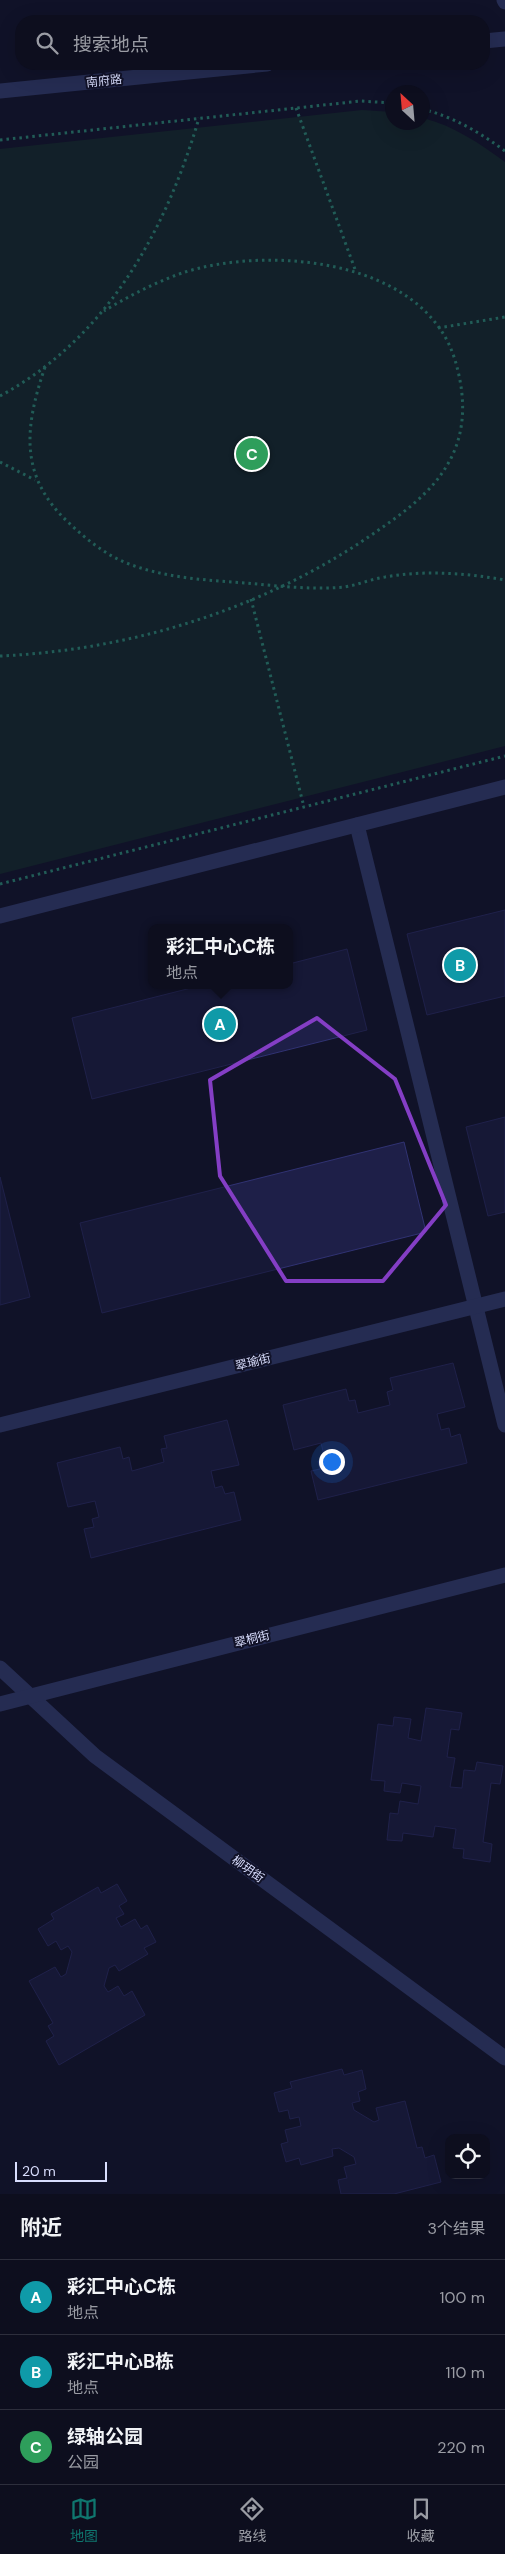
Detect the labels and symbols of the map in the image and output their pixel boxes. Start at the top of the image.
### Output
street label: 南府路 [85,71,123,91]
north arrow [385,85,430,130]
pin: C [236,435,268,473]
pin: B [444,946,476,984]
pin: A [204,1005,236,1043]
street label: 翠瑜街 [234,1350,272,1374]
your location [319,1449,345,1475]
street label: 翠桐街 [233,1627,271,1651]
street label: 柳玥街 [229,1852,267,1886]
scale bar [15,2159,108,2182]

